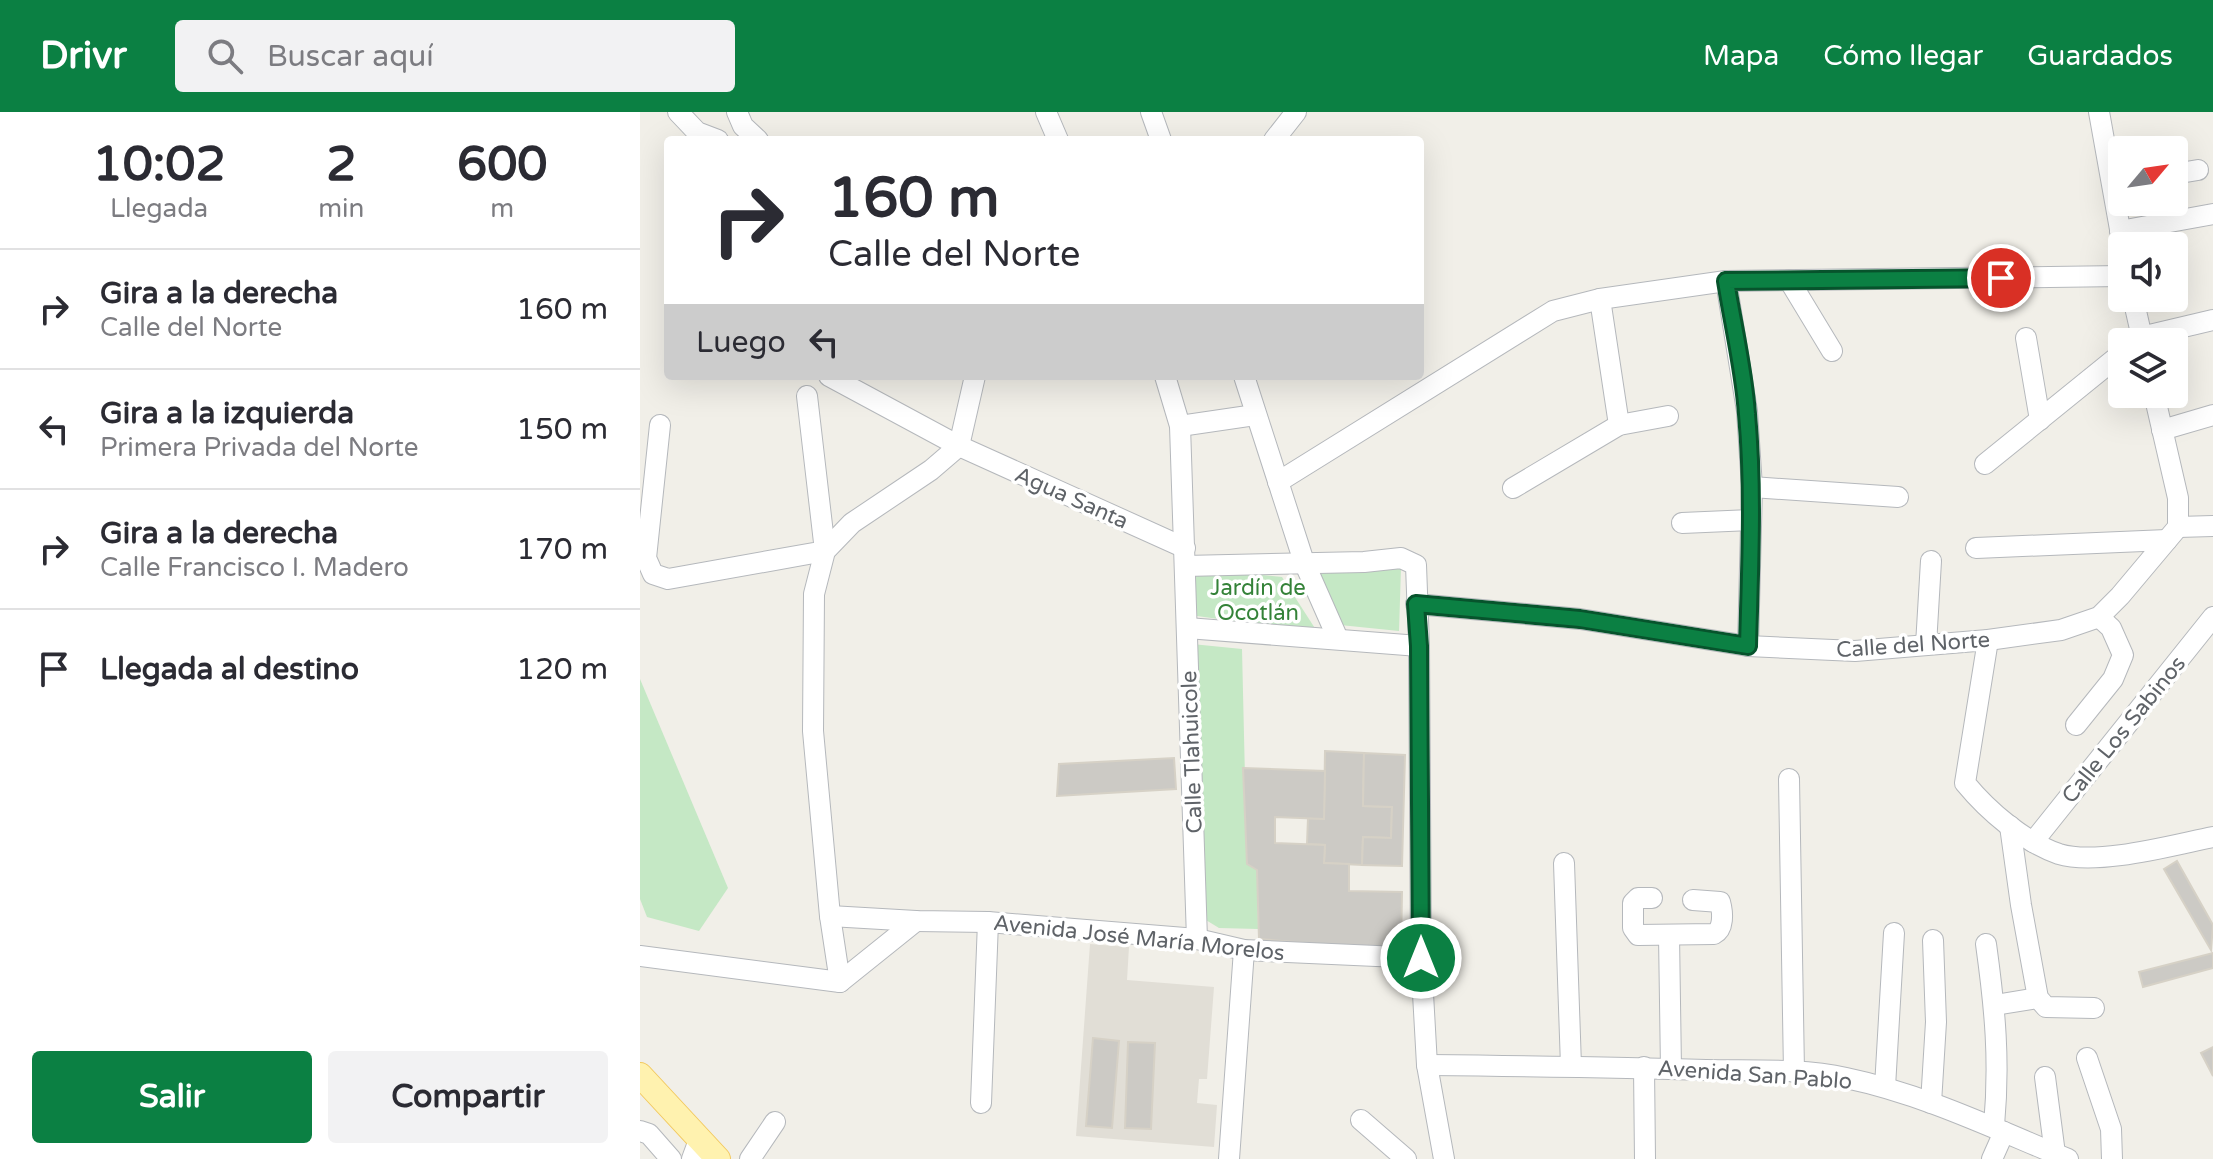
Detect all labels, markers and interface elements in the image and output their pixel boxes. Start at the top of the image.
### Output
search box [175,20,735,92]
text: Drivr [40,33,127,79]
icon: search [203,34,247,78]
text: Buscar aquí [267,38,434,75]
text: Mapa [1703,39,1779,73]
text: Cómo llegar [1823,39,1983,73]
text: Guardados [2027,39,2173,73]
text: 10:02 [93,136,226,194]
text: 2 [326,136,356,194]
text: 600 [457,136,547,194]
north arrow [2108,136,2188,216]
map controls [2108,136,2188,408]
text: 160 m [828,165,999,232]
icon: right [696,168,800,272]
text: Llegada [110,193,208,224]
text: min [318,193,364,224]
text: m [490,193,514,224]
button: sound [2108,232,2188,312]
text: Calle del Norte [828,233,1080,276]
pin [1967,244,2035,312]
icon: arrive [1979,256,2023,300]
text: Gira a la derecha [100,275,338,312]
icon: right [32,287,76,331]
text: 160 m [516,291,608,328]
text: Calle del Norte [100,312,282,343]
icon: left [802,320,846,364]
text: Luego [696,324,786,361]
button: layers [2108,328,2188,408]
text: Gira a la izquierda [100,395,354,432]
icon: left [32,407,76,451]
text: 150 m [516,411,608,448]
text: Primera Privada del Norte [100,432,418,463]
street label: Agua Santa [1011,461,1132,534]
text: Gira a la derecha [100,515,338,552]
icon: right [32,527,76,571]
text: 170 m [516,531,608,568]
text: Calle Francisco I. Madero [100,552,409,583]
park label: Jardín de Ocotlán [1210,575,1306,626]
street label: Calle del Norte [1835,627,1991,663]
icon: arrive [32,647,76,691]
text: Llegada al destino [100,651,359,688]
text: 120 m [516,651,608,688]
street label: Calle Los Sabinos [2056,651,2191,808]
street label: Calle Tlahuicole [1176,670,1208,834]
street label: Avenida José María Morelos [992,910,1286,966]
position arrow [1379,916,1463,1000]
button: Salir [32,1051,312,1143]
button: Compartir [328,1051,608,1143]
street label: Avenida San Pablo [1657,1055,1853,1095]

